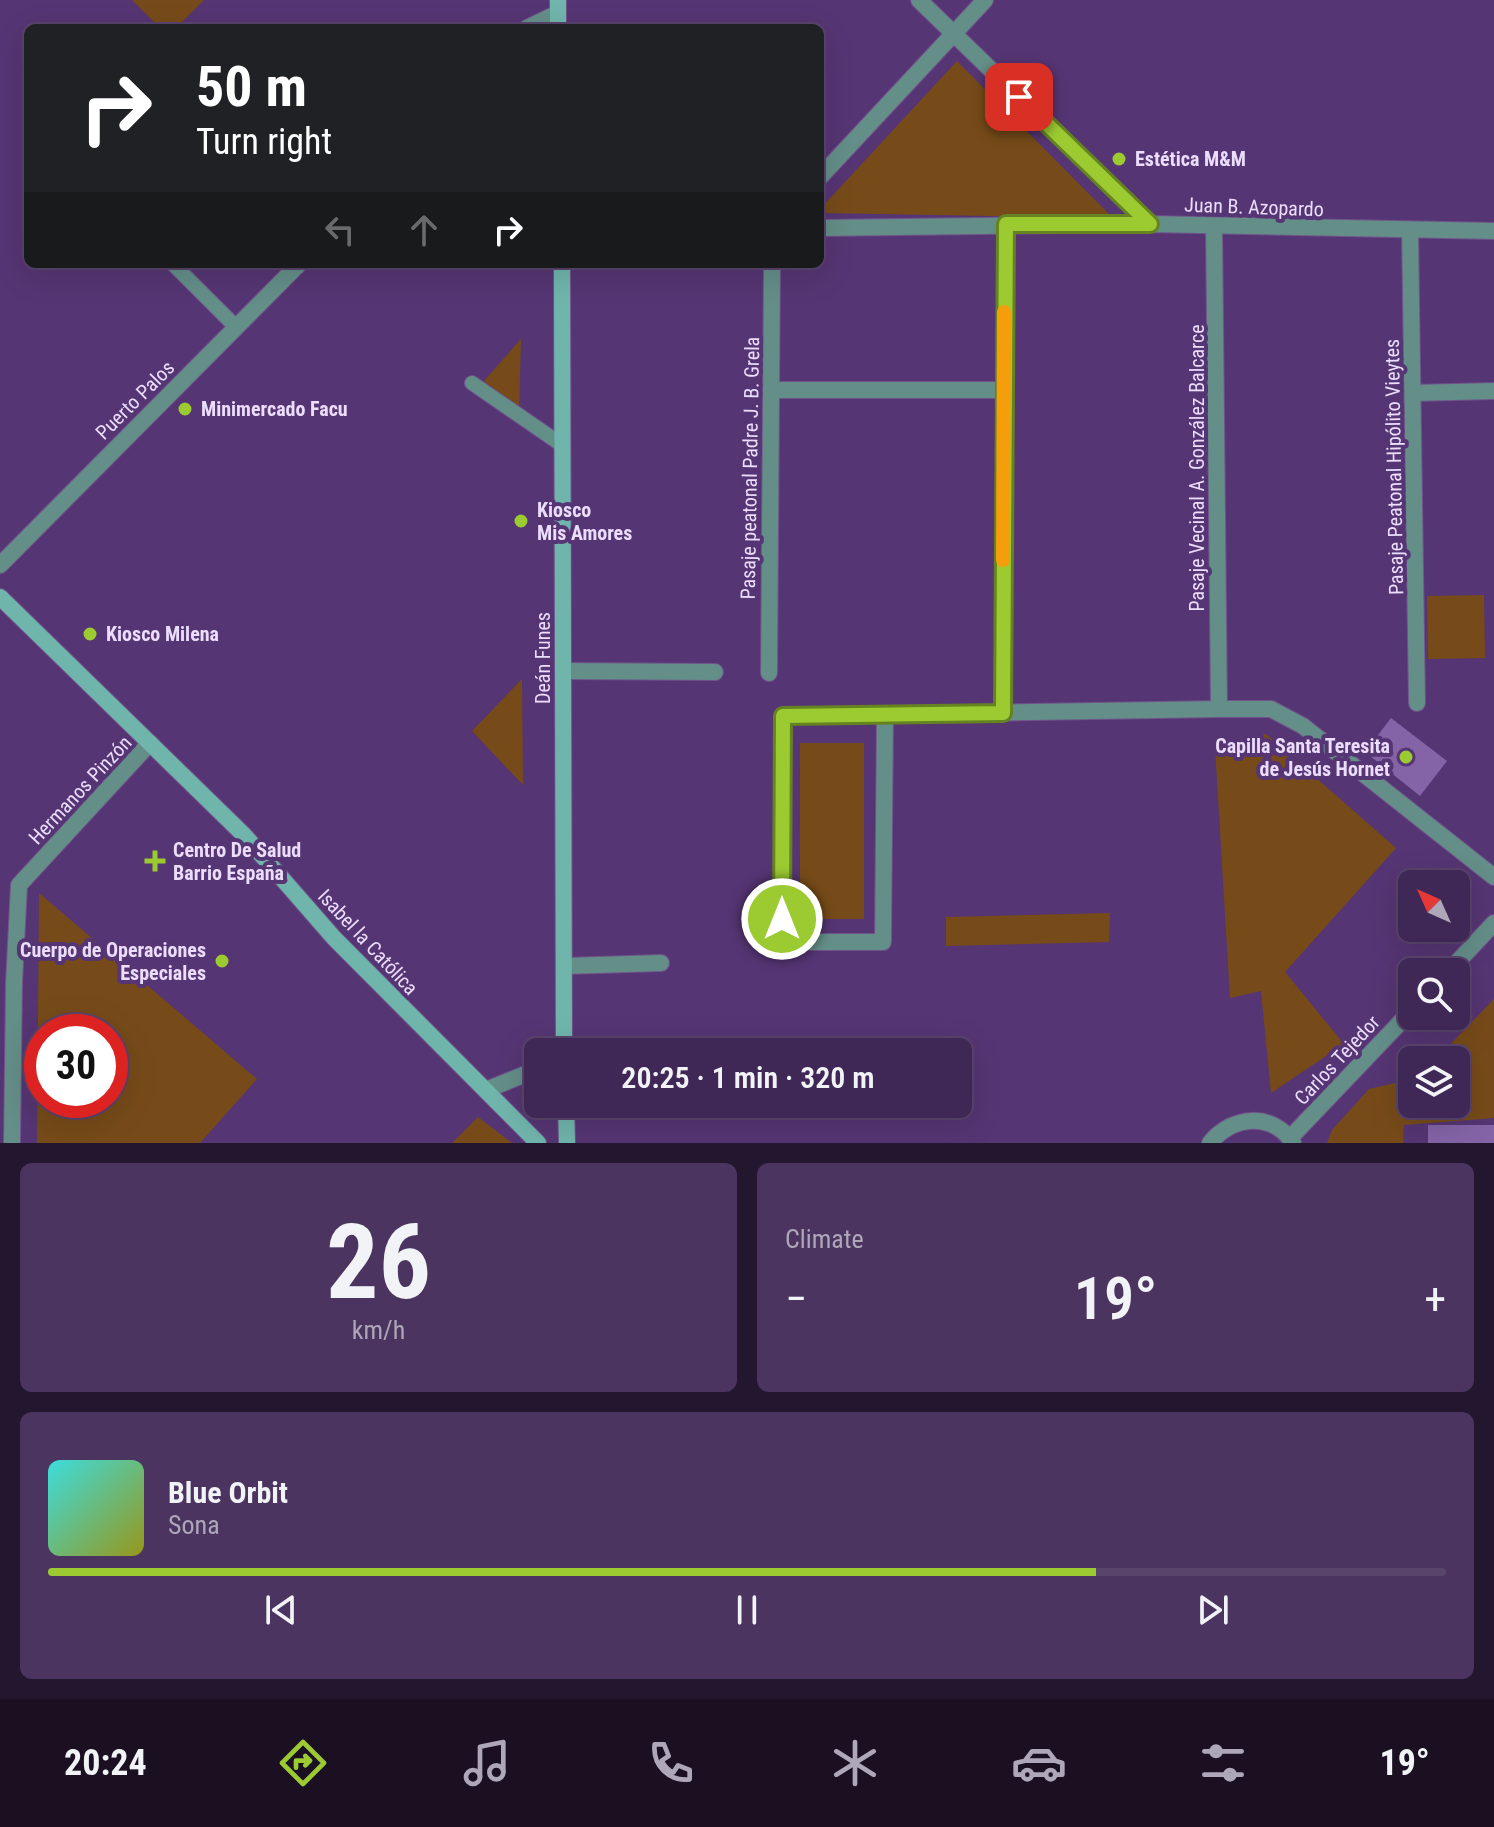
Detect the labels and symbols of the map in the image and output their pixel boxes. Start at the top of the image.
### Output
pin [985,63,1053,131]
place label: Estética M&M [1135,147,1246,171]
marker: Estética M&M [1110,150,1128,168]
street label: Juan B. Azopardo [1184,193,1324,221]
street label: Pasaje Vecinal A. González Balcarce [1185,324,1209,612]
street label: Pasaje peatonal Padre J. B. Grela [736,336,764,600]
street label: Pasaje Peatonal Hipólito Vieytes [1380,339,1408,595]
street label: Puerto Palos [91,356,179,444]
place label: Minimercado Facu [201,397,348,421]
marker: Minimercado Facu [176,400,194,418]
place label: Kiosco Mis Amores [537,498,632,545]
marker: Kiosco Mis Amores [512,512,530,530]
street label: Deán Funes [531,612,555,704]
place label: Kiosco Milena [106,622,219,646]
marker: Kiosco Milena [81,625,99,643]
street label: Hermanos Pinzón [24,731,136,849]
place label: Capilla Santa Teresita de Jesús Hornet [1215,734,1390,781]
marker: Capilla Santa Teresita de Jesús Hornet [1397,748,1415,766]
place label: Centro De Salud Barrio España [173,838,301,885]
marker: Centro De Salud Barrio España [144,850,166,872]
north arrow [1398,870,1470,942]
position arrow [740,877,824,961]
street label: Isabel la Católica [313,884,423,1000]
place label: Cuerpo de Operaciones Especiales [20,938,206,985]
marker: Cuerpo de Operaciones Especiales [213,952,231,970]
street label: Carlos Tejedor [1289,1010,1385,1110]
speed limit sign: 30 [24,1014,128,1118]

